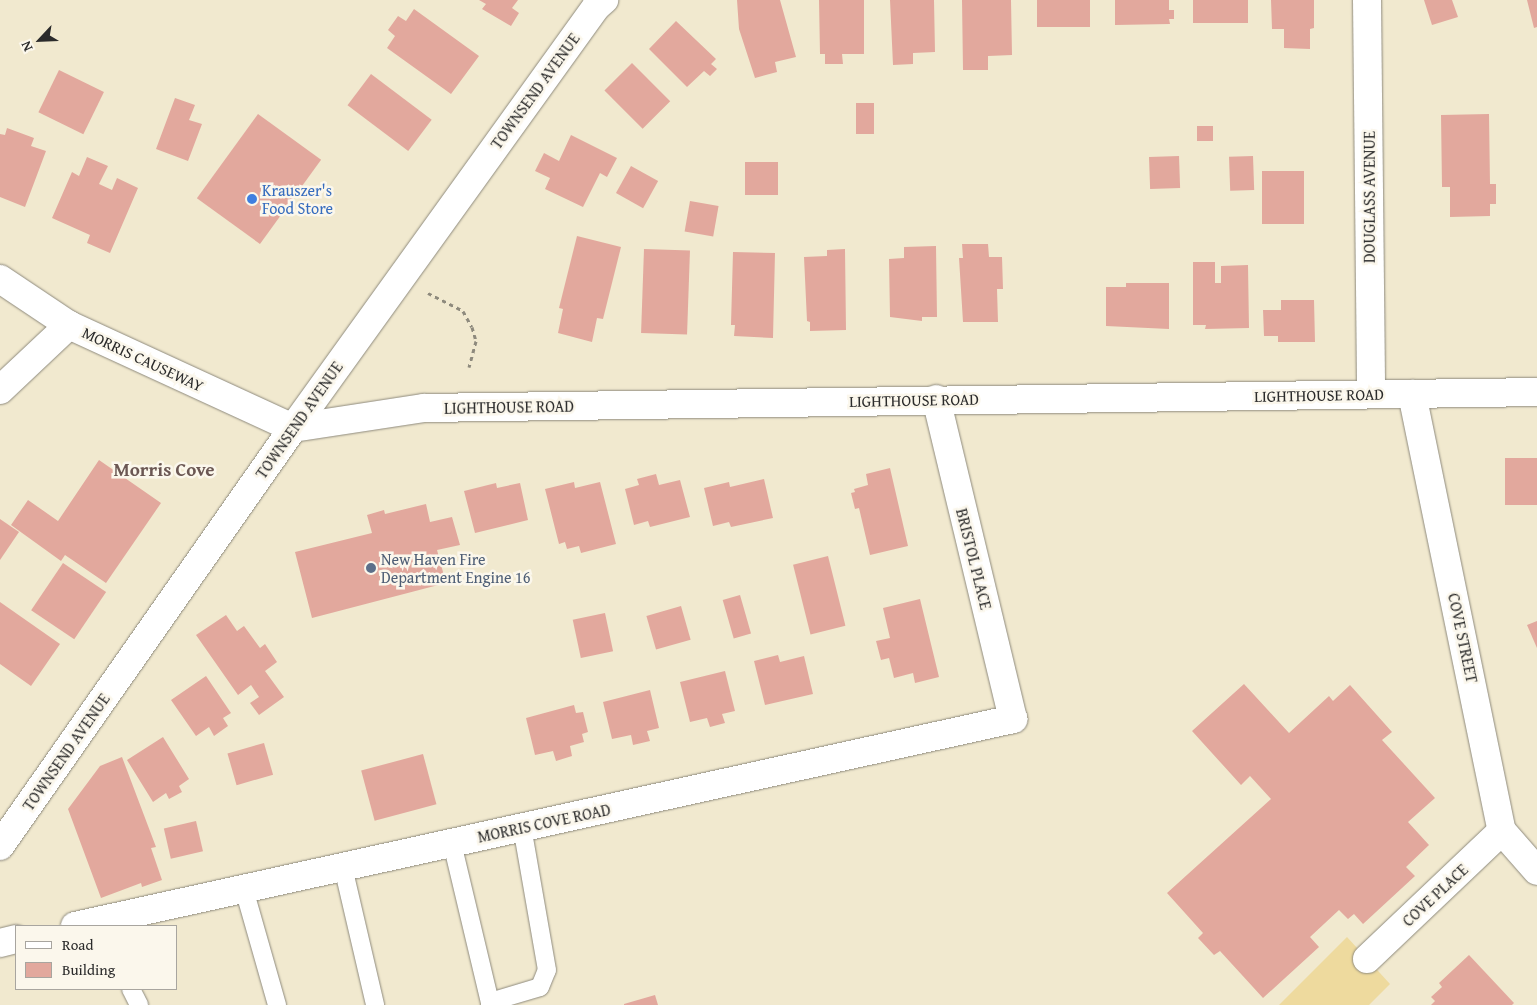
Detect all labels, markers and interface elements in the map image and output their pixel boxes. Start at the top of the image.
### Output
north arrow [15,15,65,65]
street label: TOWNSEND AVENUE [487,29,583,153]
text: N [15,38,37,55]
street label: DOUGLASS AVENUE [1359,131,1379,263]
place label: Krauszer's Food Store [262,180,333,218]
marker: Krauszer's Food Store [246,193,258,205]
street label: MORRIS CAUSEWAY [79,323,207,395]
street label: TOWNSEND AVENUE [251,358,347,482]
street label: LIGHTHOUSE ROAD [1254,384,1384,406]
street label: LIGHTHOUSE ROAD [849,389,979,411]
street label: LIGHTHOUSE ROAD [444,396,574,418]
district label: Morris Cove [113,459,215,481]
street label: BRISTOL PLACE [952,506,996,612]
place label: New Haven Fire Department Engine 16 [381,549,530,587]
marker: New Haven Fire Department Engine 16 [365,562,377,574]
street label: COVE STREET [1444,591,1482,685]
street label: TOWNSEND AVENUE [18,690,114,814]
street label: MORRIS COVE ROAD [476,800,612,846]
street label: COVE PLACE [1398,860,1472,930]
legend [15,925,178,990]
text: Road [62,934,93,955]
text: Building [62,959,115,980]

